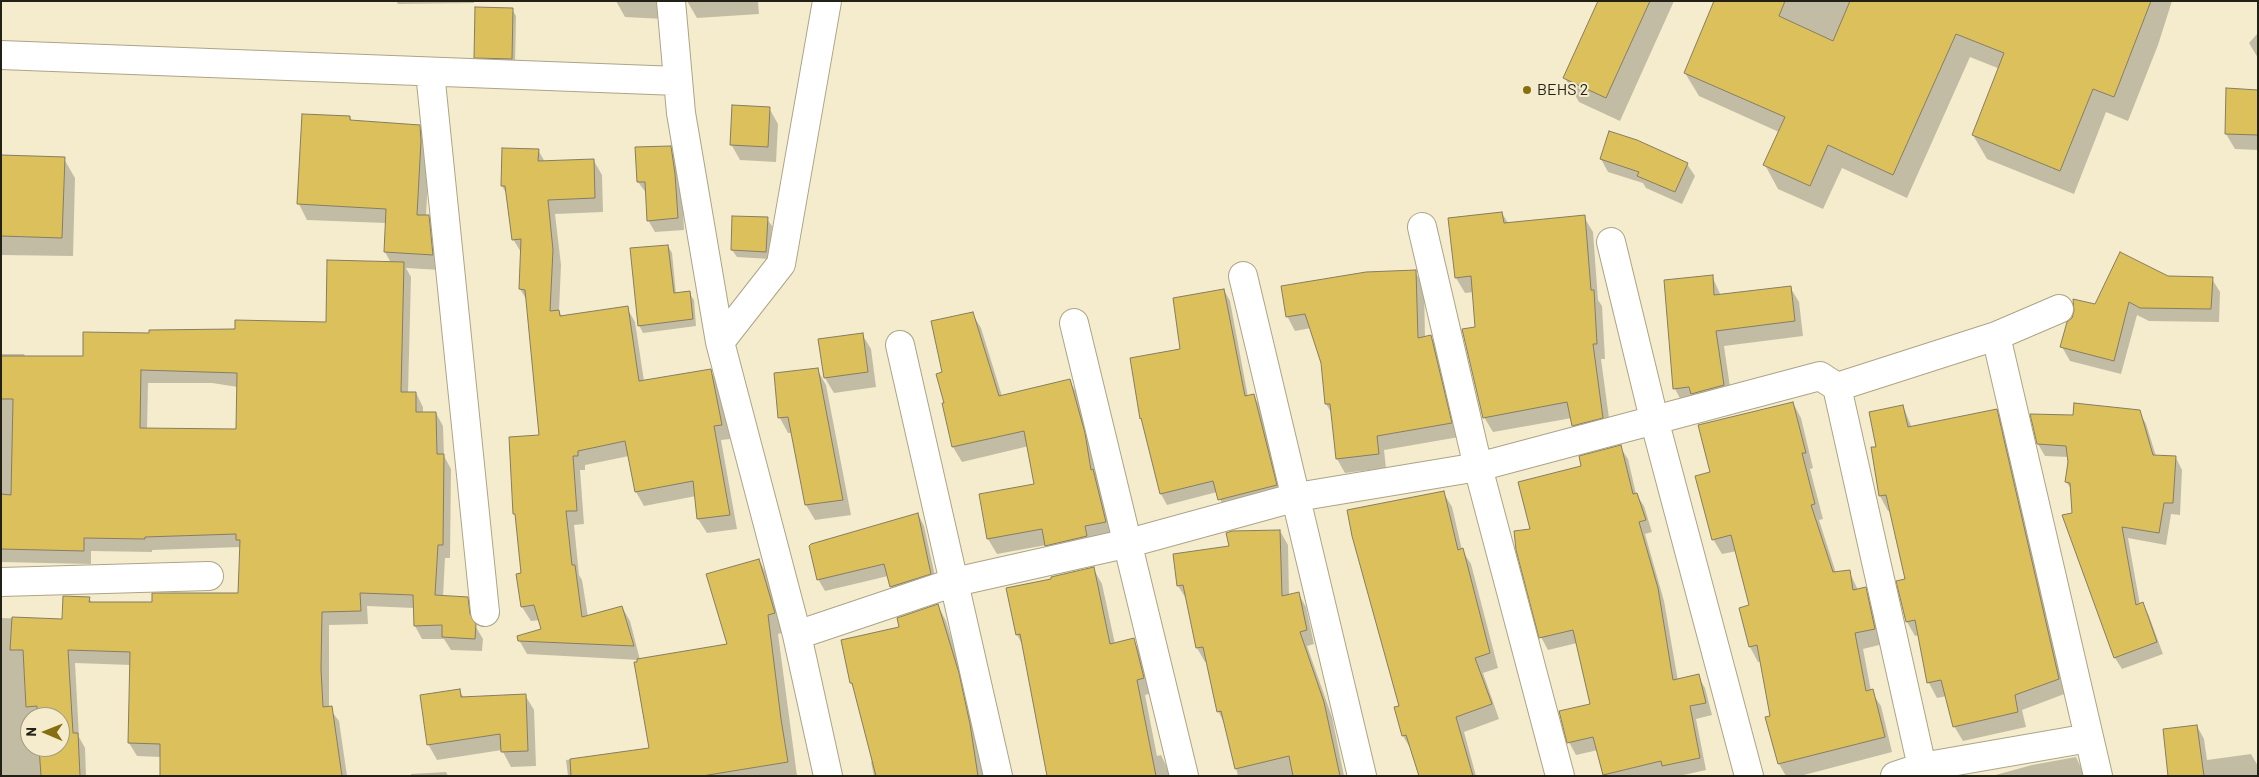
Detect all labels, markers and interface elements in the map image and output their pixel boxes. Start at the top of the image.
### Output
place label: BEHS 2 [1537,80,1588,100]
marker: BEHS 2 [1521,84,1533,96]
north arrow [20,707,70,757]
text: N [22,727,39,737]

